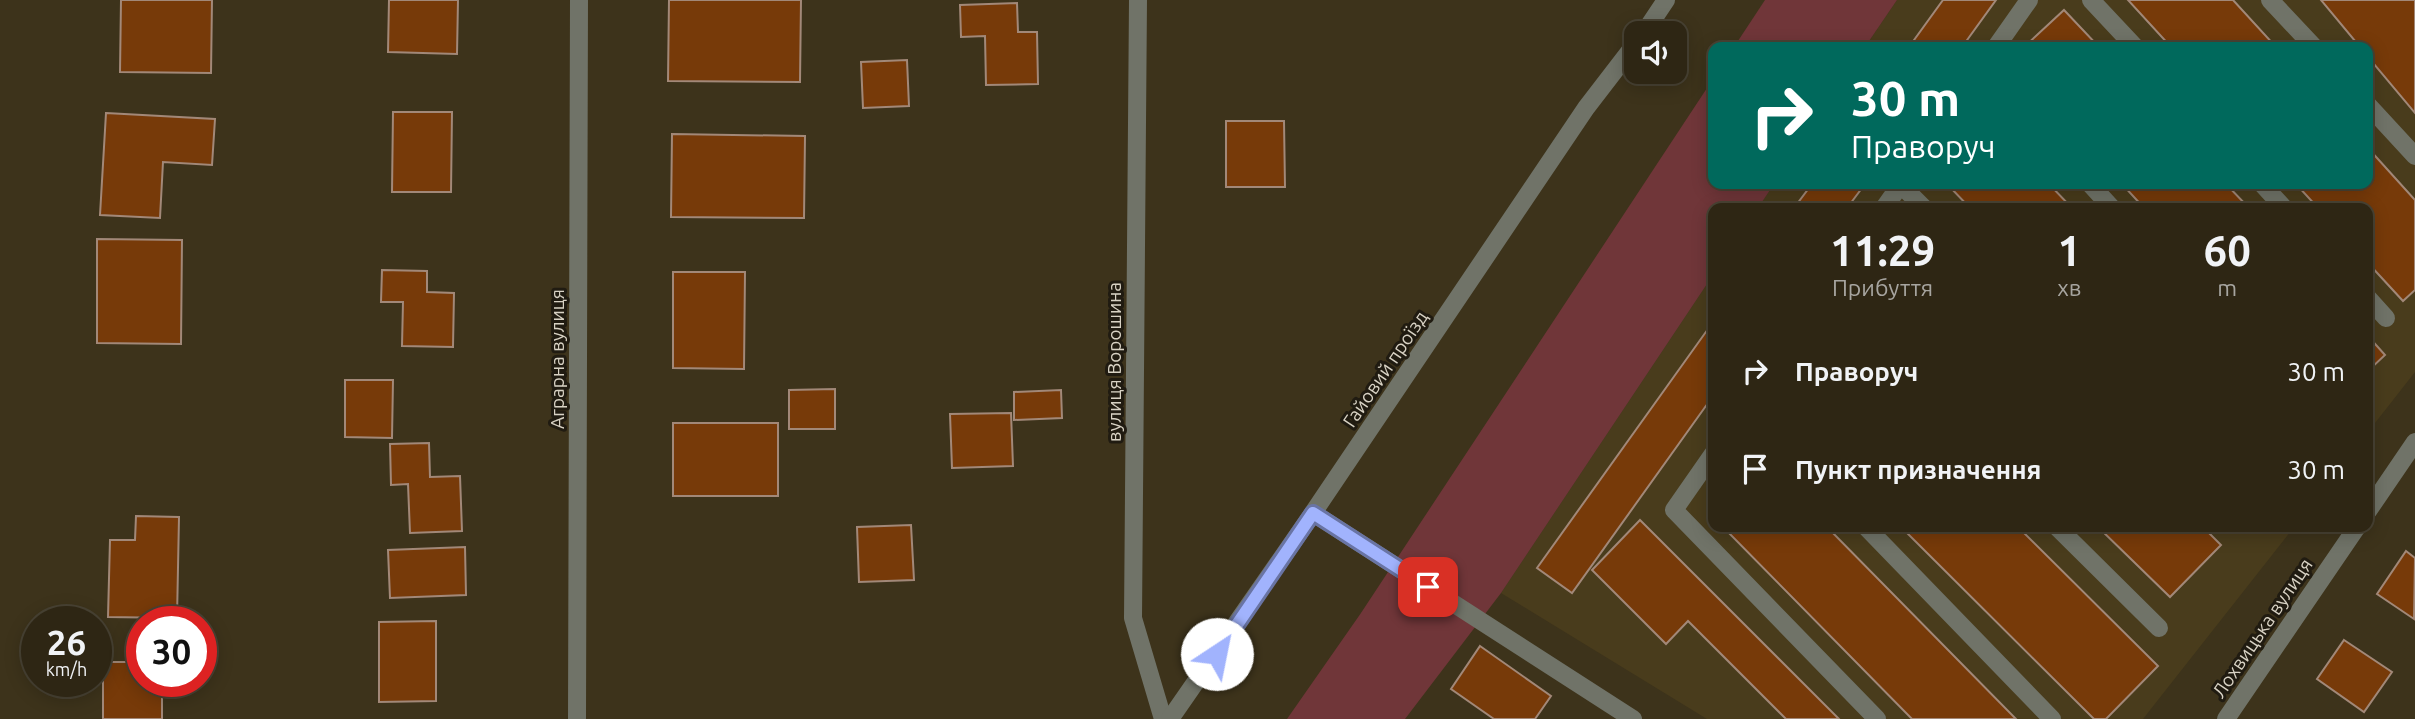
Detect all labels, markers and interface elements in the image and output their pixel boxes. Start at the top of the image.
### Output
map controls [1624,21,1687,84]
button: sound [1624,21,1687,84]
icon: right [1736,70,1827,161]
text: 30 m [1851,70,1960,125]
text: Праворуч [1851,128,1996,164]
text: 11:29 [1830,227,1935,274]
text: 1 [2057,227,2081,274]
text: 60 [2204,227,2251,274]
text: Прибуття [1832,275,1933,300]
text: хв [2057,275,2082,300]
text: m [2217,275,2237,300]
street label: вулиця Ворошина [1103,282,1125,442]
street label: Аграрна вулиця [546,289,568,429]
street label: Гайовий проїзд [1338,307,1432,431]
icon: right [1736,352,1774,390]
text: Праворуч [1795,357,1918,386]
text: 30 m [2287,357,2345,386]
icon: arrive [1736,450,1774,488]
text: Пункт призначення [1795,455,2041,484]
text: 30 m [2287,455,2345,484]
street label: Лохвицька вулиця [2207,554,2317,702]
pin [1398,557,1458,617]
icon: arrive [1409,568,1447,606]
speed limit sign: 30 [126,606,217,697]
position arrow [1180,617,1254,691]
text: 26 [47,622,86,662]
text: km/h [46,659,87,679]

